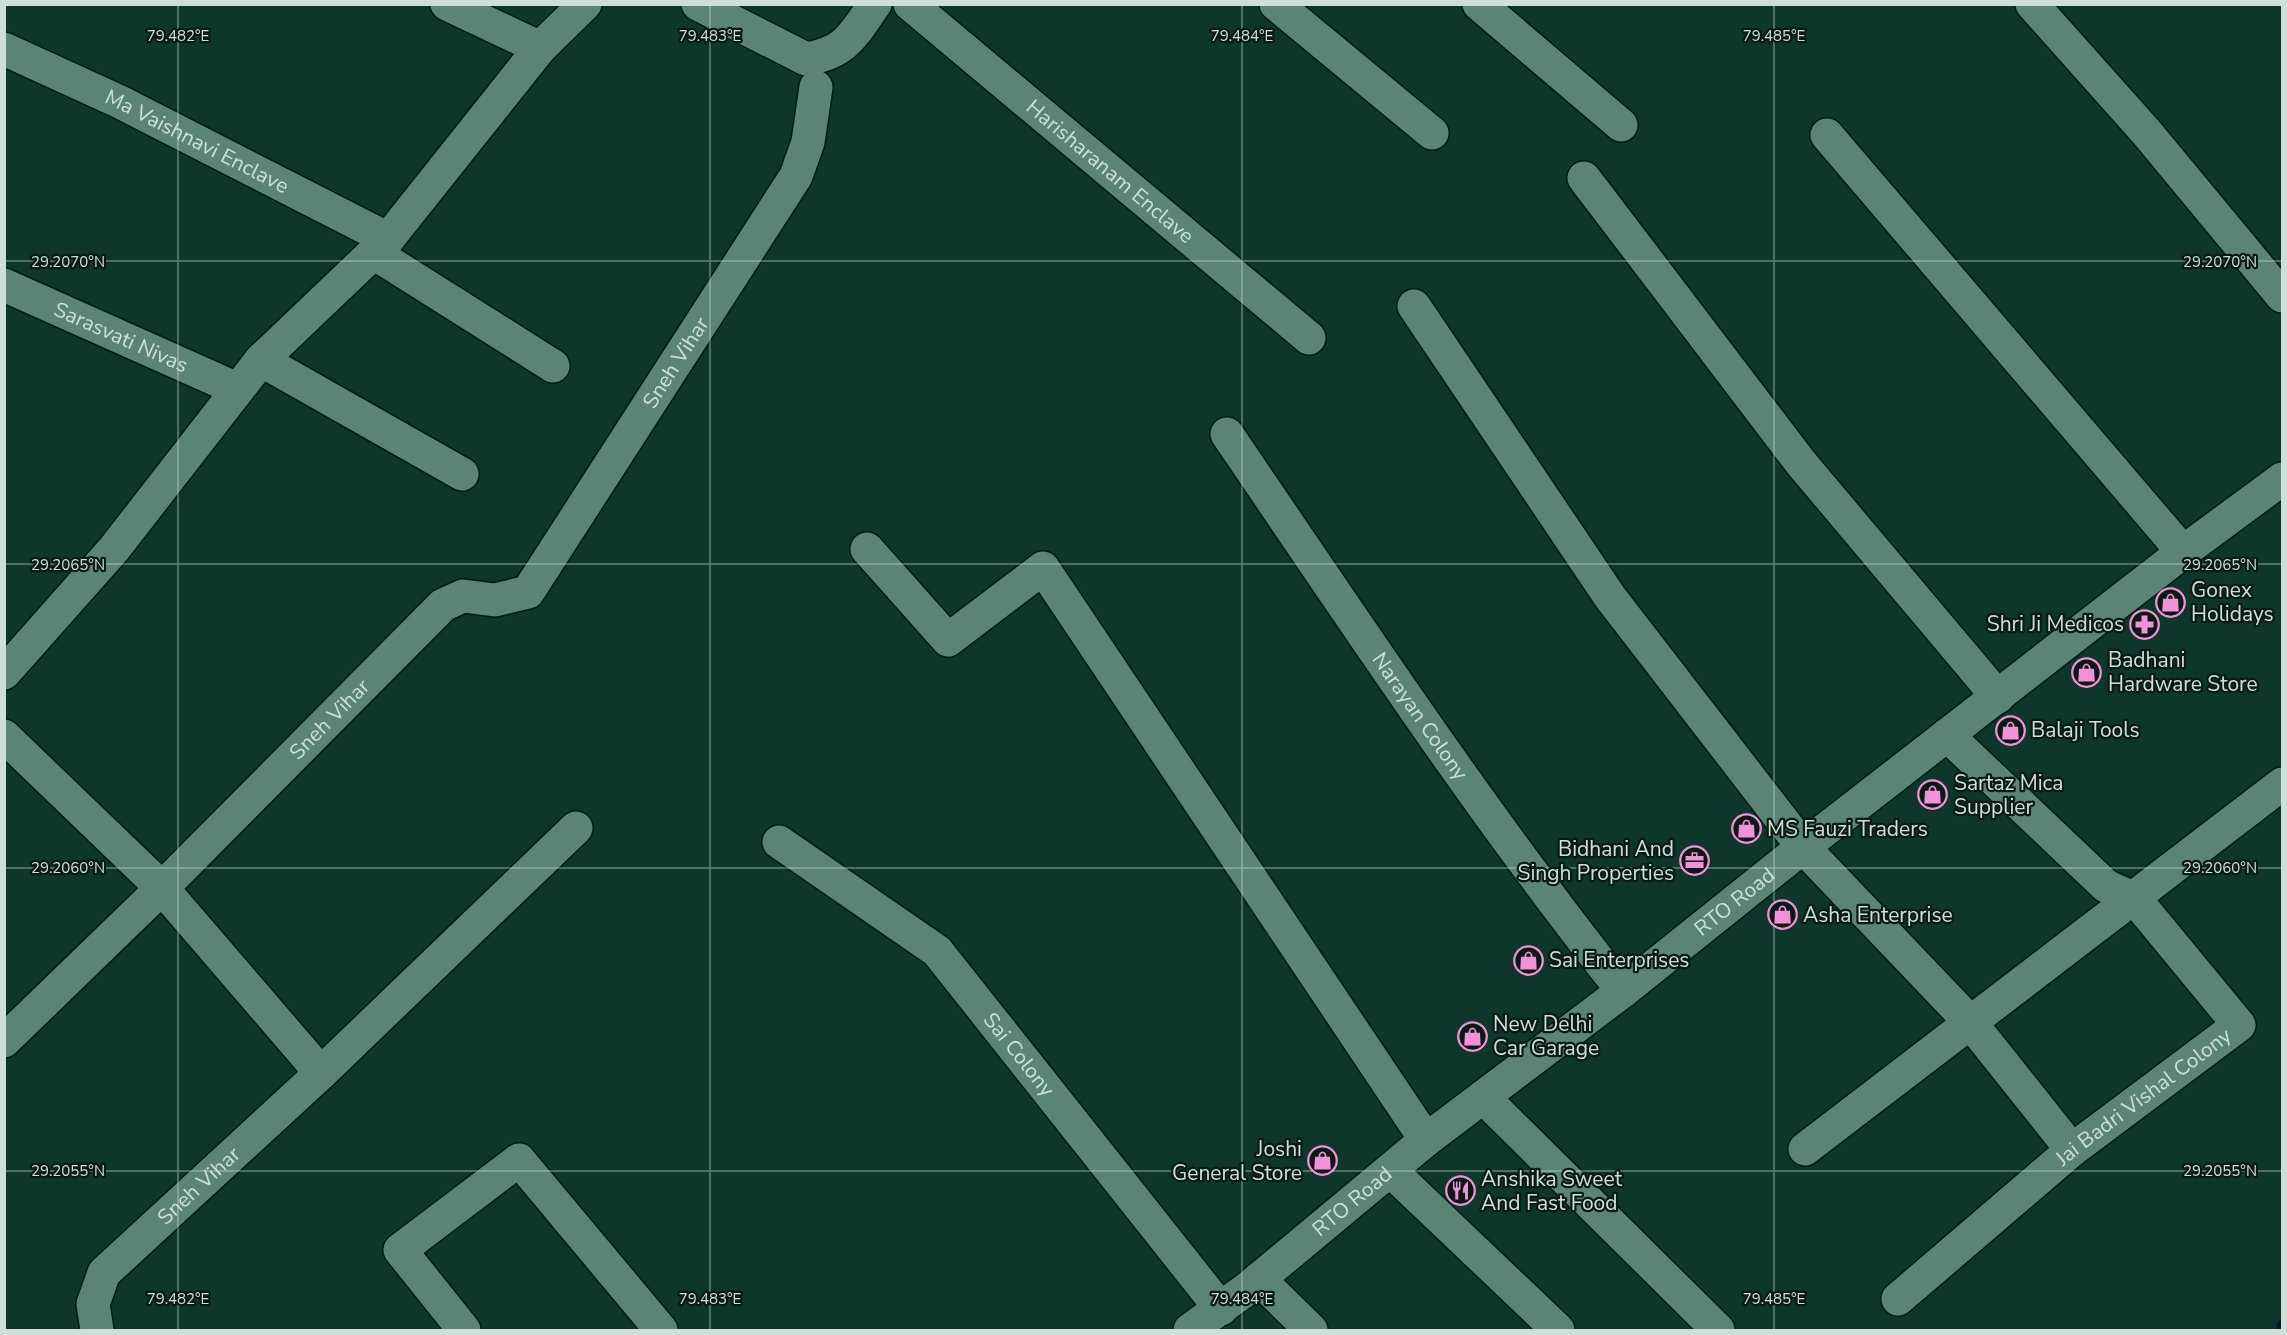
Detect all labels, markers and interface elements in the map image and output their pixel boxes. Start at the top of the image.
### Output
text: 79.482°E [147,26,209,46]
text: 79.483°E [679,26,741,46]
text: 79.484°E [1211,26,1273,46]
text: 79.485°E [1743,26,1805,46]
street label: Ma Vaishnavi Enclave [101,83,294,200]
street label: Harisharanam Enclave [1020,93,1200,250]
text: 29.2070°N [31,252,105,272]
text: 29.2070°N [2183,252,2257,272]
street label: Sarasvati Nivas [49,295,192,379]
street label: Sneh Vihar [636,311,716,414]
text: 29.2065°N [31,555,105,575]
text: 29.2065°N [2183,555,2257,575]
place label: Gonex Holidays [2191,576,2274,628]
shop icon: Gonex Holidays [2154,586,2186,618]
pharmacy icon: Shri Ji Medicos [2129,608,2161,640]
place label: Shri Ji Medicos [1987,610,2124,638]
place label: Badhani Hardware Store [2108,646,2258,698]
street label: Narayan Colony [1366,647,1475,786]
shop icon: Badhani Hardware Store [2071,656,2103,688]
street label: Sneh Vihar [283,672,376,766]
shop icon: Balaji Tools [1994,714,2026,746]
place label: Balaji Tools [2031,716,2140,744]
place label: Sartaz Mica Supplier [1954,769,2063,821]
shop icon: Sartaz Mica Supplier [1917,779,1949,811]
shop icon: MS Fauzi Traders [1730,813,1762,845]
place label: MS Fauzi Traders [1767,815,1928,843]
place label: Bidhani And Singh Properties [1518,835,1674,887]
office icon: Bidhani And Singh Properties [1679,845,1711,877]
text: 29.2060°N [31,858,105,878]
text: 29.2060°N [2183,858,2257,878]
street label: RTO Road [1688,861,1781,943]
shop icon: Asha Enterprise [1766,899,1798,931]
place label: Asha Enterprise [1803,901,1953,929]
shop icon: Sai Enterprises [1512,944,1544,976]
place label: Sai Enterprises [1549,946,1689,974]
street label: Sai Colony [977,1007,1061,1102]
place label: New Delhi Car Garage [1493,1010,1599,1062]
shop icon: New Delhi Car Garage [1456,1020,1488,1052]
street label: Jai Badri Vishal Colony [2049,1021,2237,1173]
place label: Joshi General Store [1172,1135,1302,1187]
street label: Sneh Vihar [151,1140,247,1231]
shop icon: Joshi General Store [1307,1145,1339,1177]
street label: RTO Road [1306,1160,1398,1243]
text: 29.2055°N [31,1161,105,1181]
text: 29.2055°N [2183,1161,2257,1181]
place label: Anshika Sweet And Fast Food [1481,1165,1623,1217]
restaurant icon: Anshika Sweet And Fast Food [1444,1175,1476,1207]
text: 79.482°E [147,1289,209,1309]
text: 79.483°E [679,1289,741,1309]
text: 79.484°E [1211,1289,1273,1309]
text: 79.485°E [1743,1289,1805,1309]

